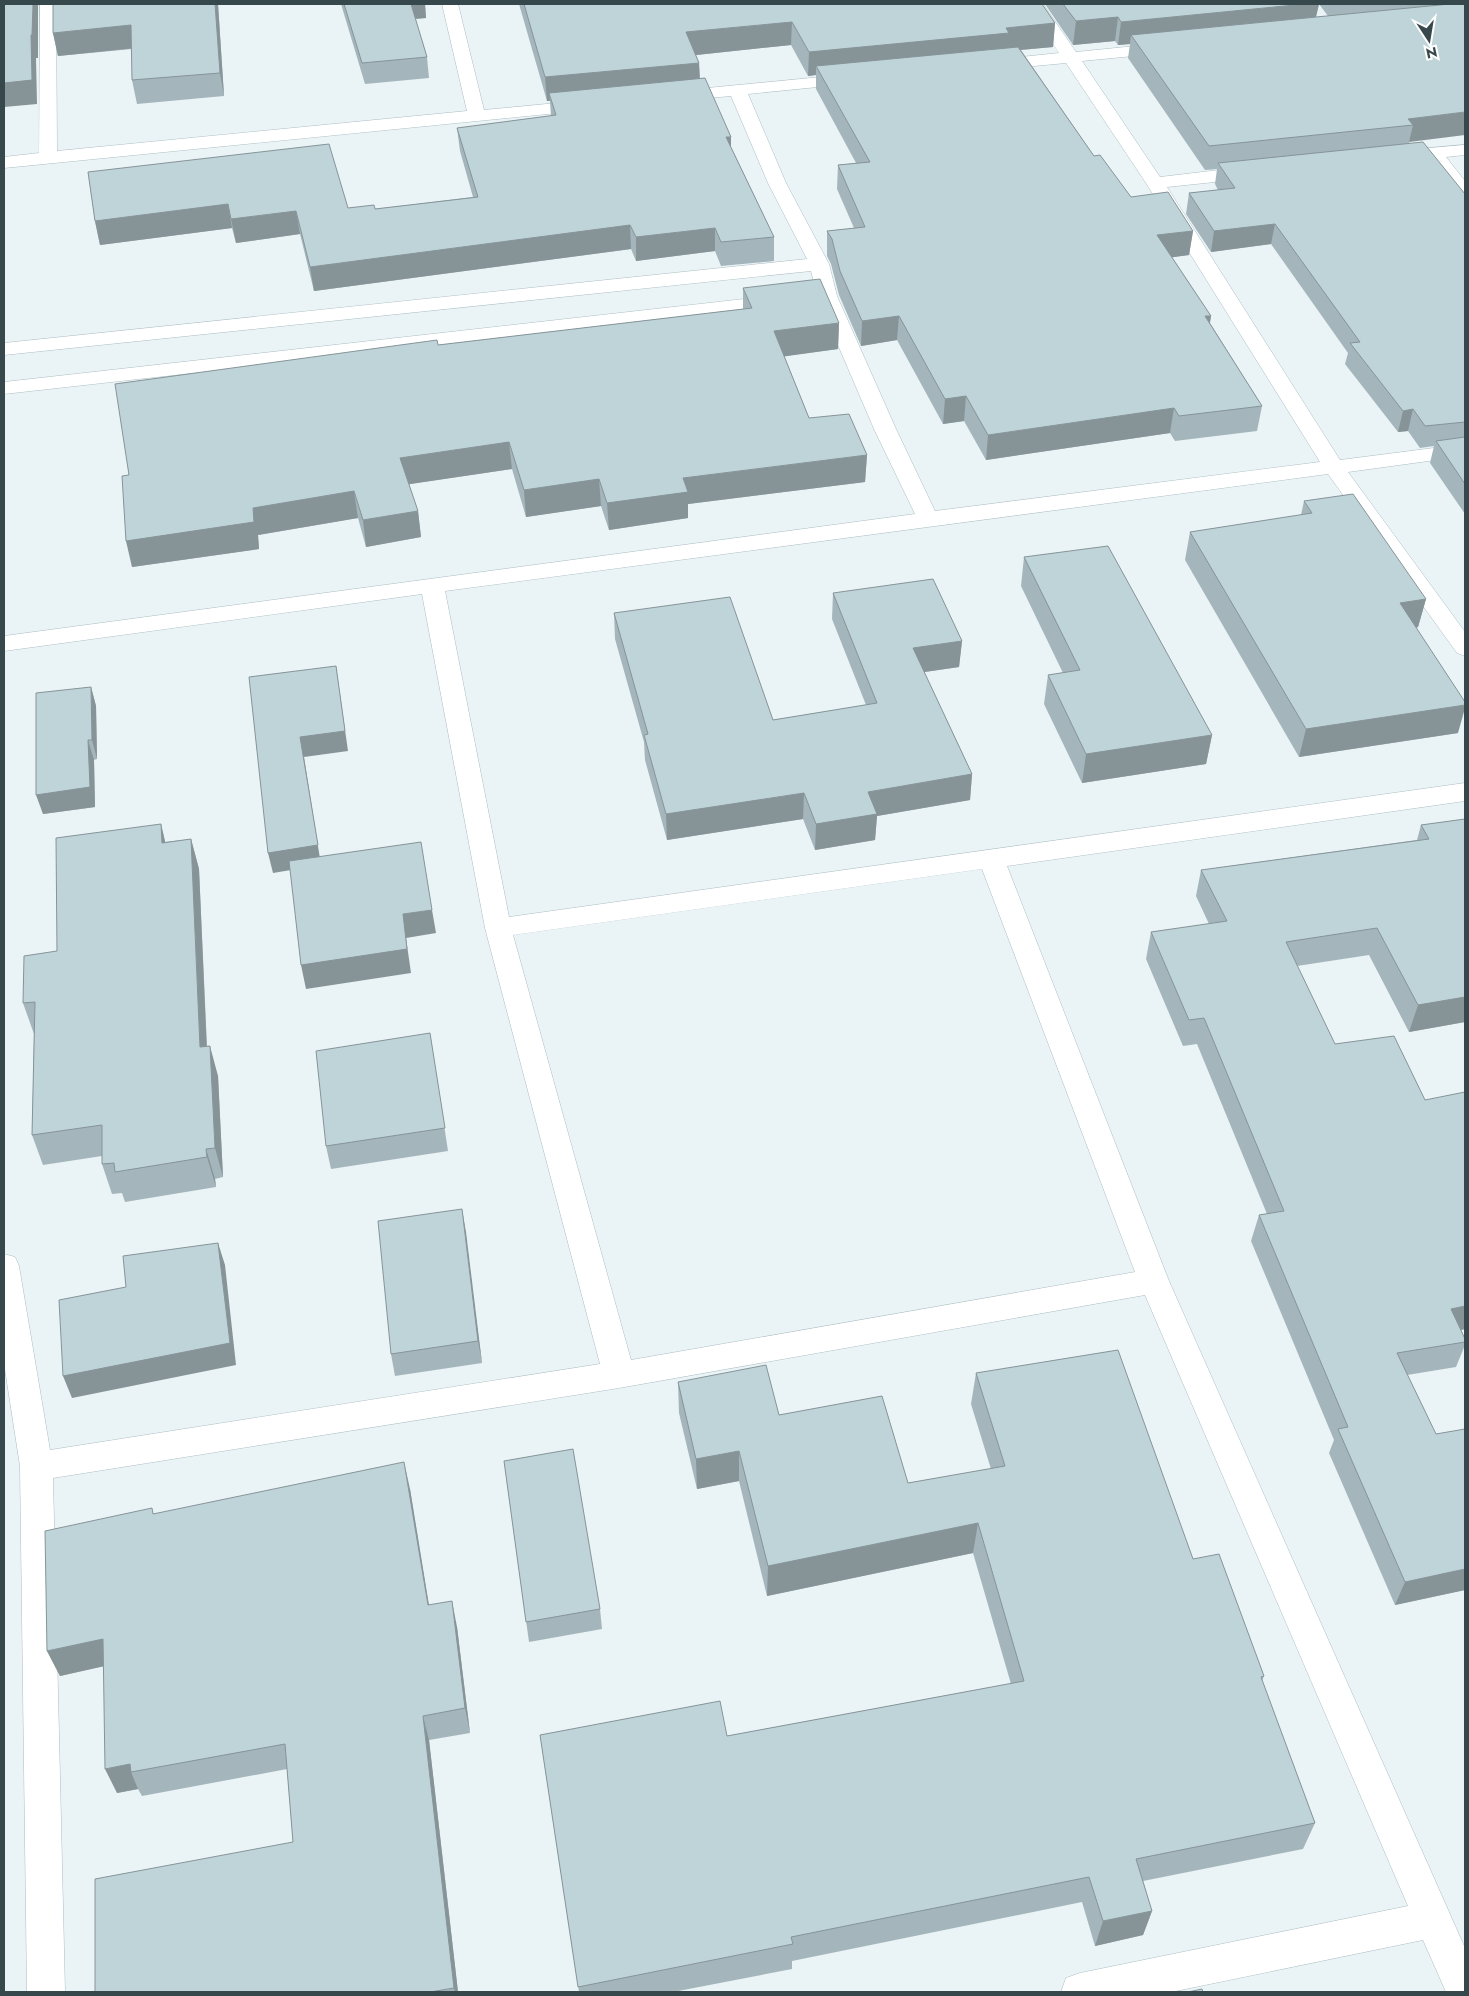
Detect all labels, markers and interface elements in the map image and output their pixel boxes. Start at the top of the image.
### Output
north arrow [1404,15,1454,65]
text: N [1424,42,1439,64]

